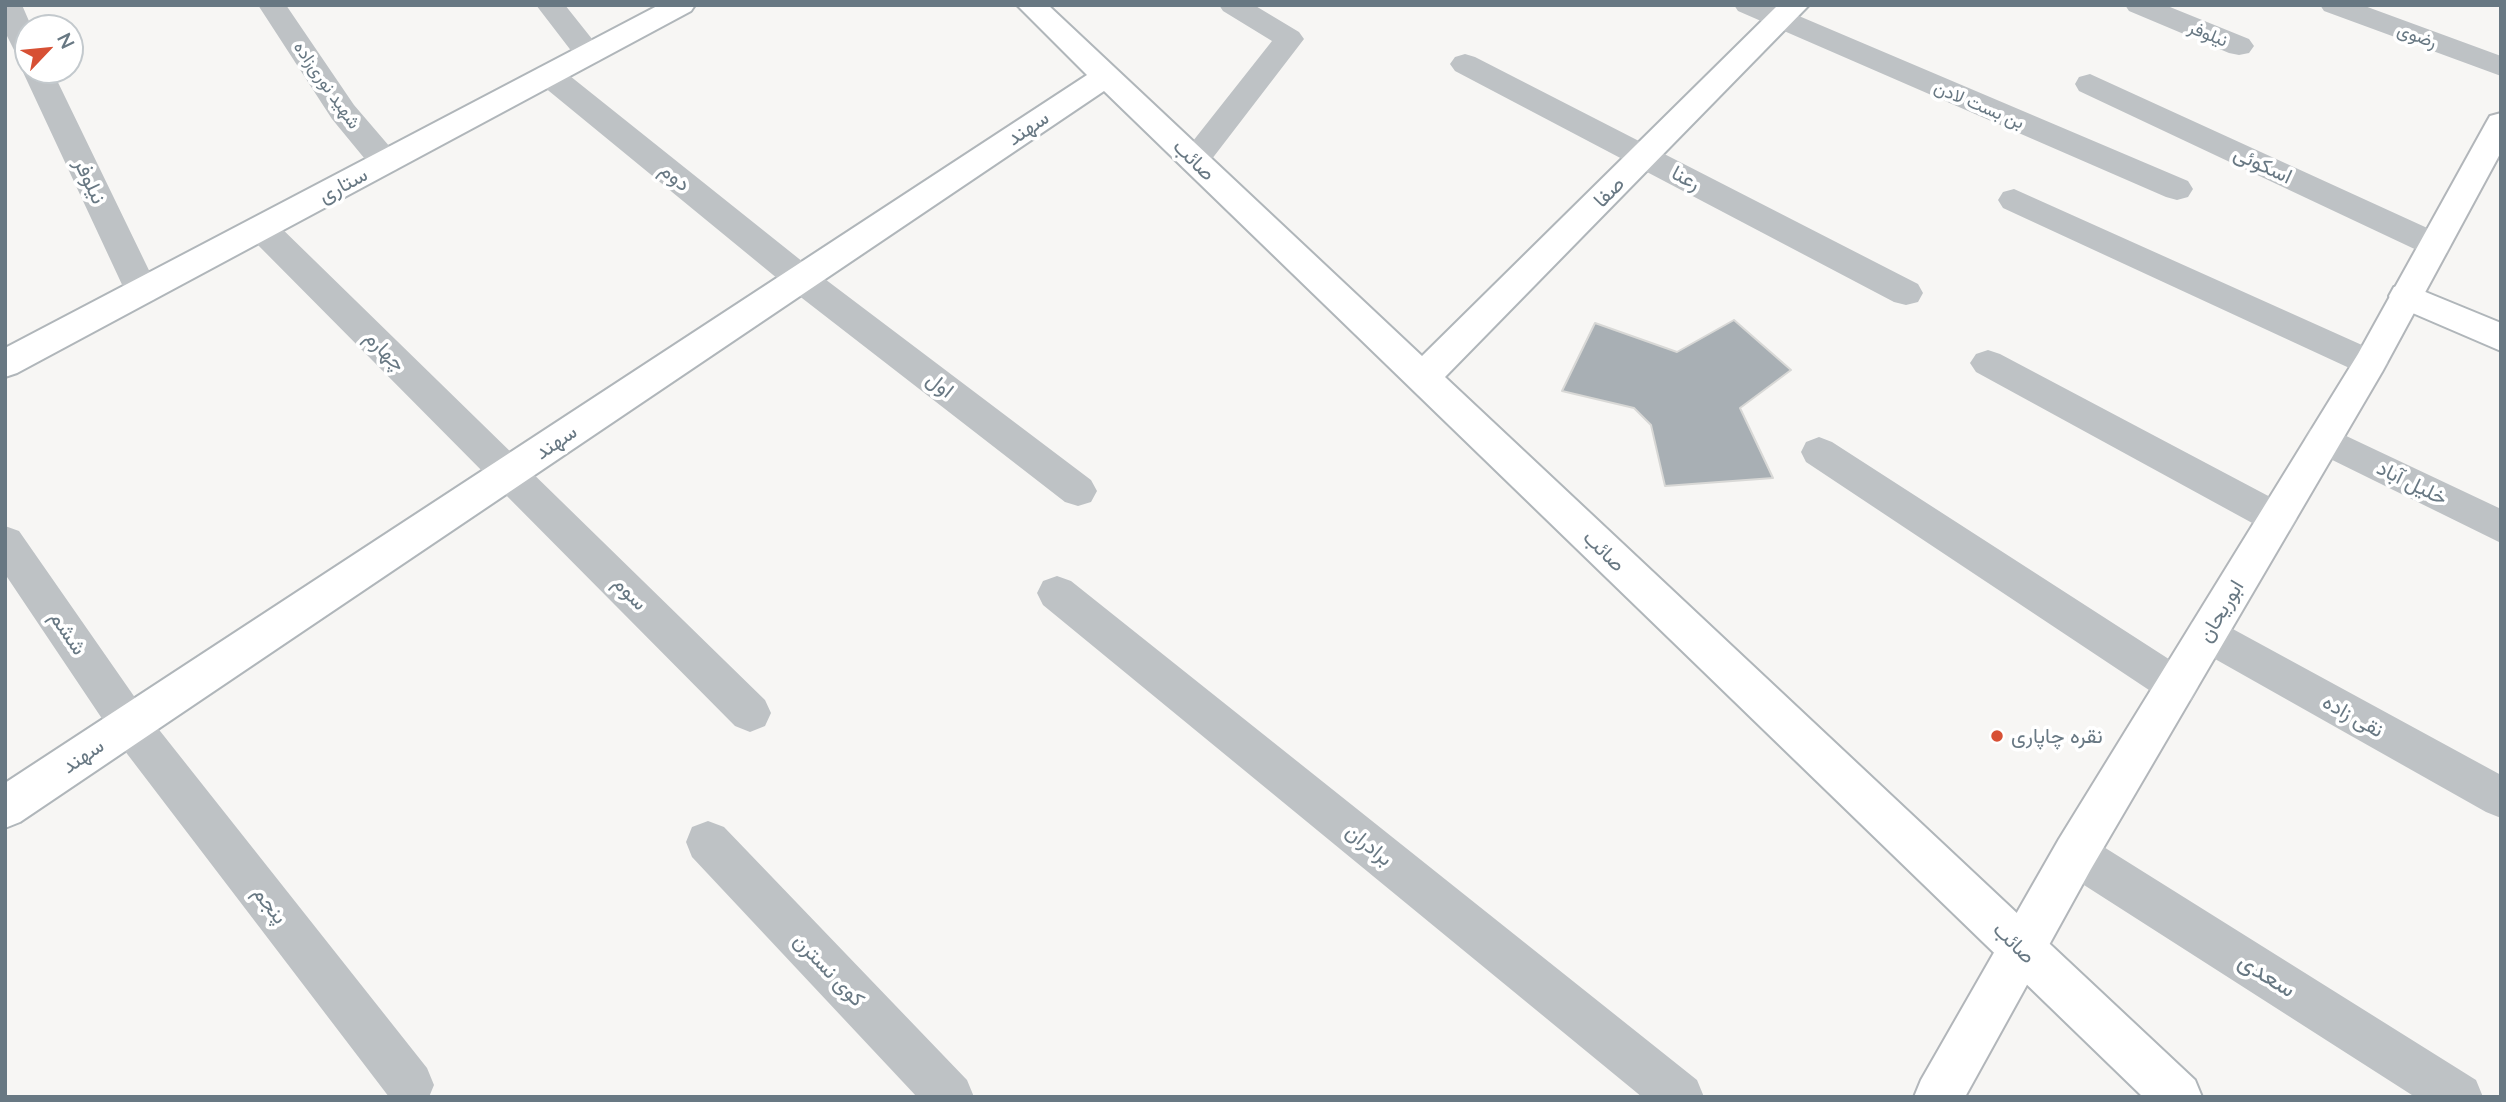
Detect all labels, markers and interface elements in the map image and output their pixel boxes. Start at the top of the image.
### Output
north arrow [14,14,84,84]
street label: نیلوفر [2185,16,2231,52]
street label: رضوی [2394,19,2440,53]
text: N [53,29,80,52]
street label: شهید نوری‌زاده [289,37,365,133]
street label: بن بست لادن [1931,76,2027,134]
street label: سهند [1002,105,1054,151]
street label: صائب [1168,134,1220,186]
street label: اسکوئی [2230,141,2296,189]
street label: نیلوفر [69,154,111,208]
street label: دوم [655,157,695,197]
street label: رعنا [1667,160,1705,196]
street label: ستاری [314,162,372,208]
street label: صفا [1588,171,1630,213]
street label: چهارم [359,325,411,377]
street label: اول [921,367,959,403]
street label: سهند [530,419,582,465]
street label: خلیل آباد [2373,455,2451,511]
street label: صائب [1578,525,1630,577]
street label: سوم [608,571,652,615]
street label: ابوریحان [2193,575,2249,647]
street label: ششم [44,606,92,660]
street label: نقی زاده [2318,689,2388,743]
place label: نقره چاپاری [2011,723,2103,749]
marker: نقره چاپاری [1989,728,2005,744]
street label: سهند [57,733,109,779]
street label: برادران [1341,819,1397,871]
street label: پنجم [247,881,293,929]
street label: صائب [1988,917,2040,969]
street label: کوی نسترن [788,928,870,1012]
street label: سعدی [2233,946,2301,1004]

